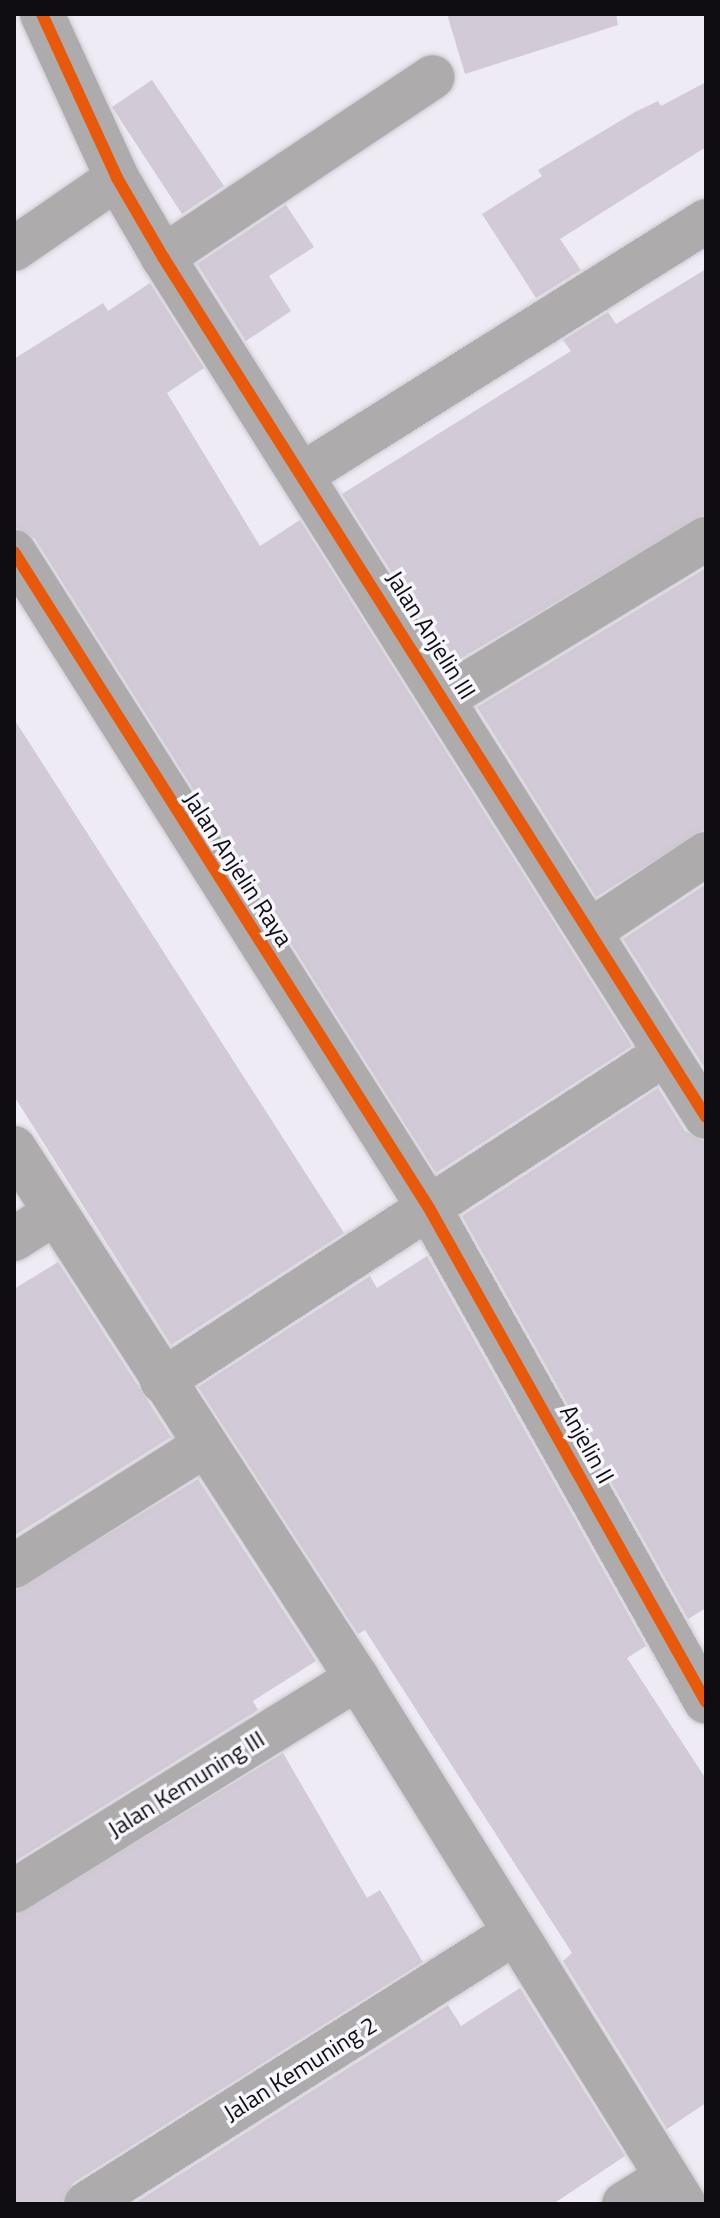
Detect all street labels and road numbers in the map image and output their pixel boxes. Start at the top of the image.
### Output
street label: Jalan Anjelin III [380,565,482,705]
street label: Jalan Anjelin Raya [177,786,299,952]
street label: Anjelin II [554,1400,620,1488]
street label: Jalan Kemuning III [102,1724,270,1844]
street label: Jalan Kemuning 2 [218,2010,382,2128]

